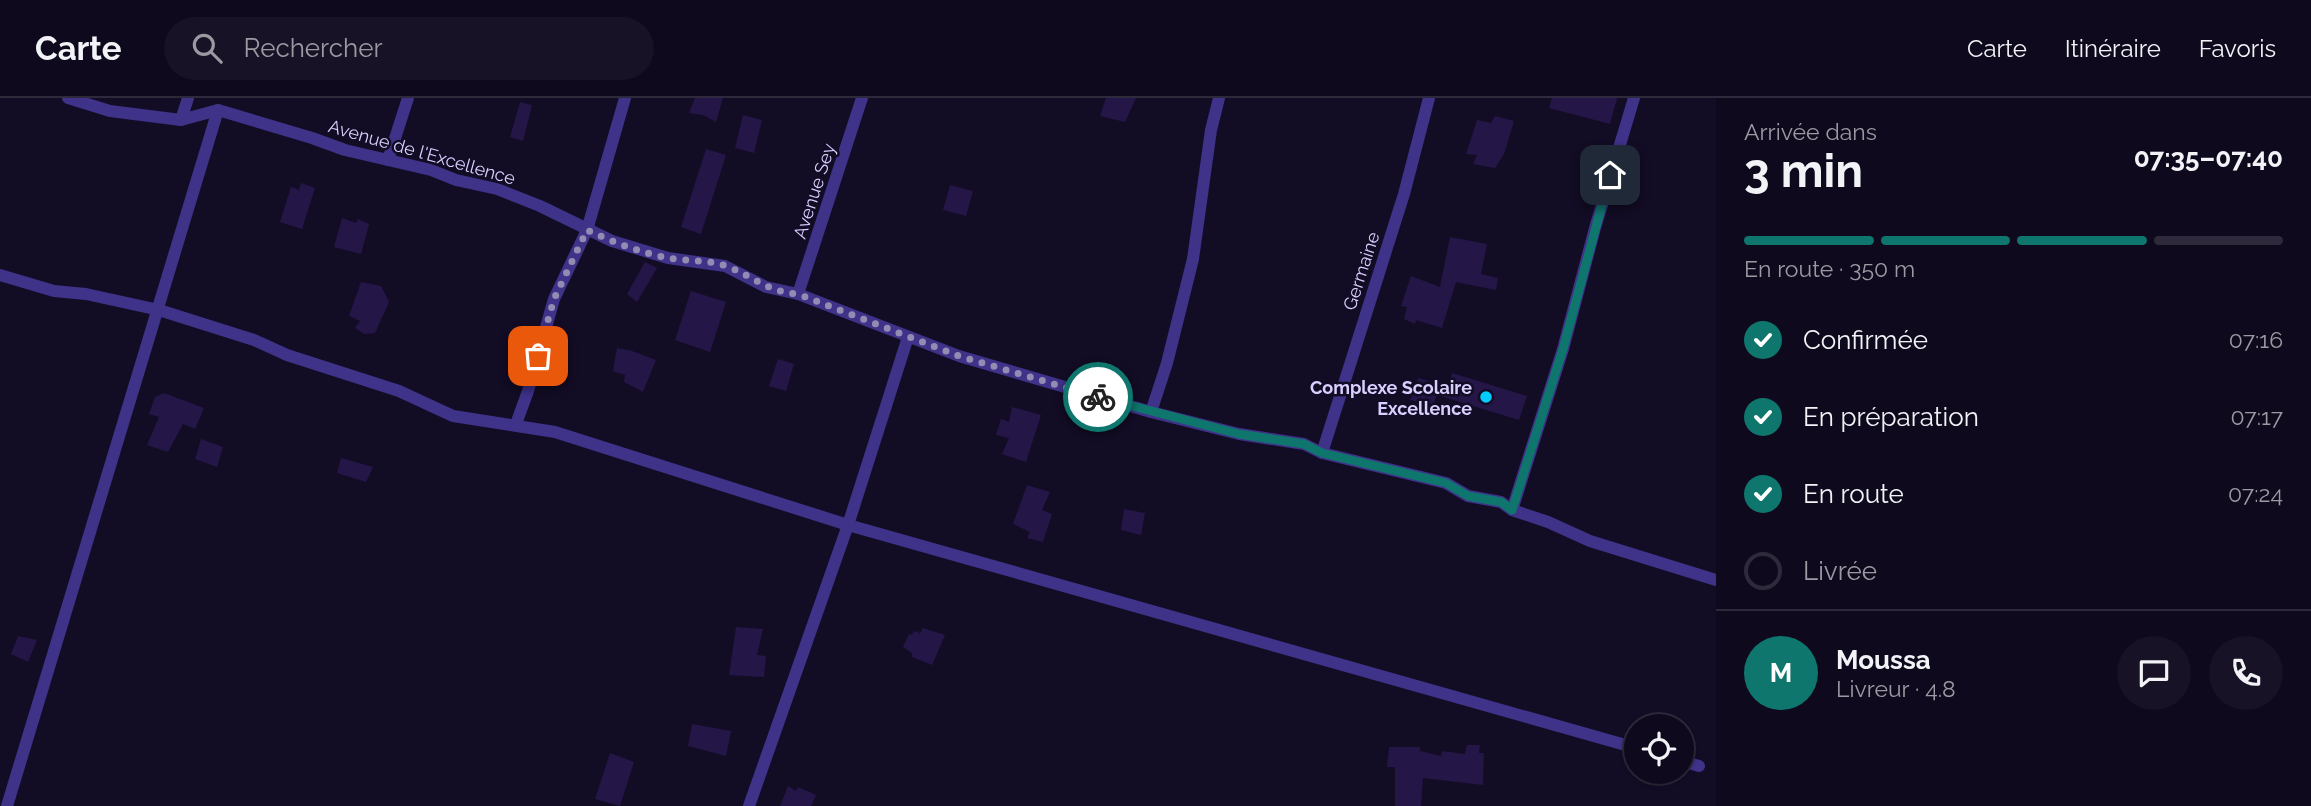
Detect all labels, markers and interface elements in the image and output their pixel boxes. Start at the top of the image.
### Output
search box [164,17,654,80]
text: Carte [35,29,122,68]
icon: search [188,29,226,67]
text: Rechercher [244,33,383,63]
text: Carte [1967,34,2027,63]
text: Itinéraire [2065,34,2161,63]
text: Favoris [2199,34,2276,63]
street label: Avenue de l'Excellence [326,115,518,189]
text: Arrivée dans [1744,118,1877,145]
street label: Avenue Sey [789,141,839,241]
text: 07:35–07:40 [2134,143,2283,173]
text: 3 min [1744,144,1863,198]
pin [1580,145,1640,205]
icon: home [1591,156,1629,194]
street label: Germaine [1338,229,1384,313]
text: En route · 350 m [1744,255,1915,282]
icon: check [1744,321,1782,359]
text: Confirmée [1803,325,1928,355]
pin [508,326,568,386]
text: 07:16 [2229,326,2283,353]
icon: bag [519,337,557,375]
courier [1063,362,1133,432]
place label: Complexe Scolaire Excellence [1310,377,1472,419]
icon: bike [1079,378,1117,416]
marker: Complexe Scolaire Excellence [1478,389,1494,405]
icon: check [1744,398,1782,436]
text: En préparation [1803,402,1979,432]
text: 07:17 [2230,403,2283,430]
icon: check [1744,475,1782,513]
text: En route [1803,479,1904,509]
text: 07:24 [2228,480,2283,507]
text: Livrée [1803,556,1877,586]
button: chat [2117,636,2191,710]
button: phone [2209,636,2283,710]
text: Moussa [1836,645,1931,675]
text: M [1770,658,1792,688]
text: Livreur · 4.8 [1836,675,1956,702]
map controls [1624,714,1694,784]
button: locate [1624,714,1694,784]

